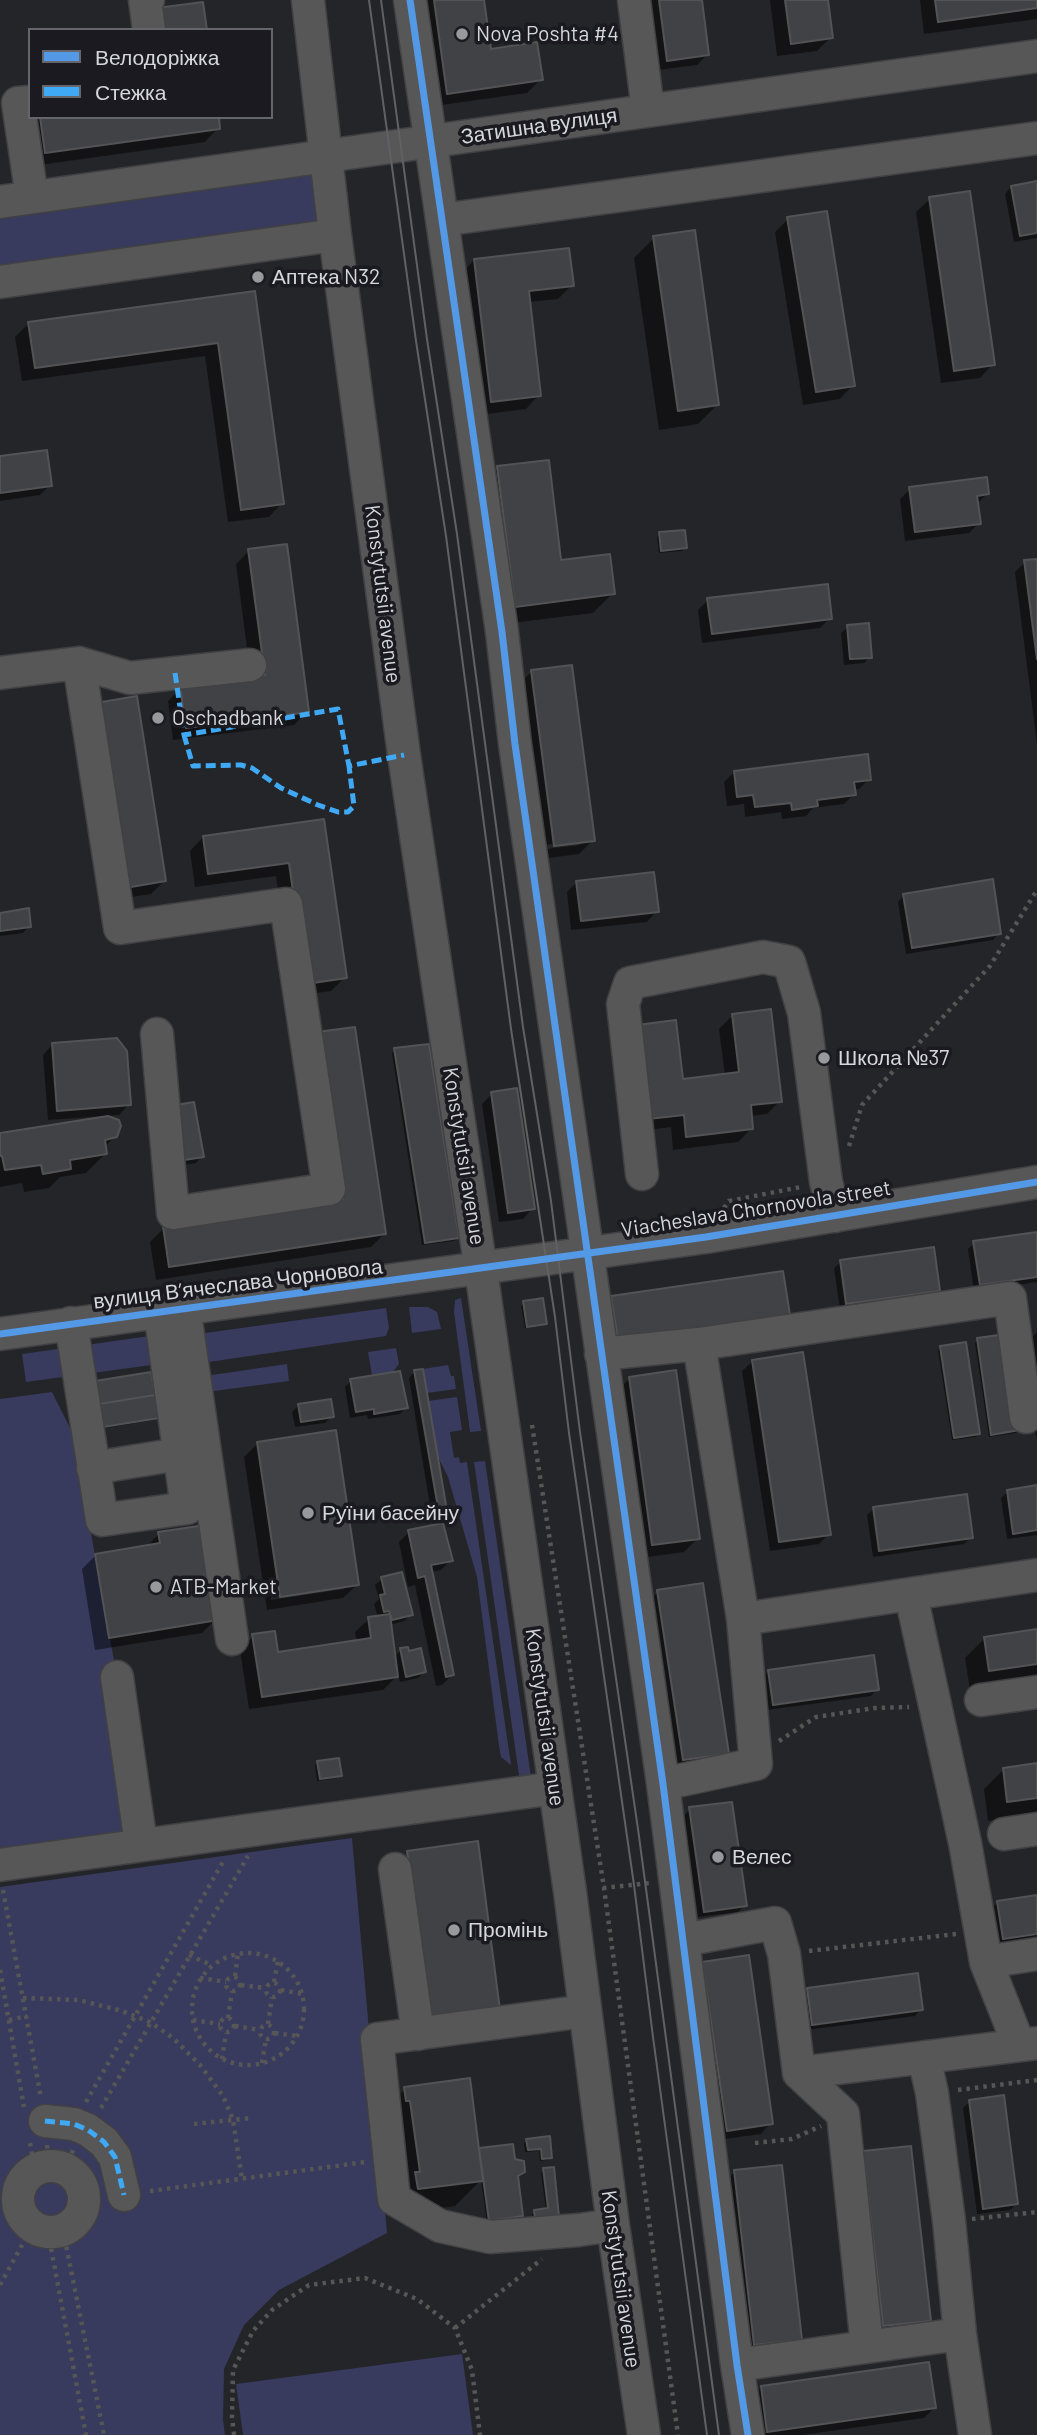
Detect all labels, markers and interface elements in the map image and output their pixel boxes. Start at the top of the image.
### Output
place label: Nova Poshta #4 [476,21,619,47]
marker: Nova Poshta #4 [454,26,470,42]
legend [28,28,273,119]
text: Велодоріжка [95,44,219,69]
text: Стежка [95,79,166,104]
street label: Затишна вулиця [459,103,619,149]
place label: Аптека N32 [272,264,380,290]
marker: Аптека N32 [250,269,266,285]
street label: Konstytutsii avenue [360,503,406,685]
place label: Oschadbank [172,705,284,731]
marker: Oschadbank [150,710,166,726]
place label: Школа №37 [838,1045,949,1071]
marker: Школа №37 [816,1050,832,1066]
street label: Konstytutsii avenue [438,1065,490,1247]
street label: Viacheslava Chornovola street [619,1175,893,1243]
street label: вулиця Вʼячеслава Чорновола [92,1254,384,1314]
place label: Руїни басейну [322,1500,459,1526]
marker: Руїни басейну [300,1505,316,1521]
place label: ATB-Market [170,1574,277,1600]
marker: ATB-Market [148,1579,164,1595]
street label: Konstytutsii avenue [520,1626,570,1808]
place label: Велес [732,1844,791,1870]
marker: Велес [710,1849,726,1865]
place label: Промінь [468,1917,548,1943]
marker: Промінь [446,1922,462,1938]
street label: Konstytutsii avenue [596,2188,646,2370]

